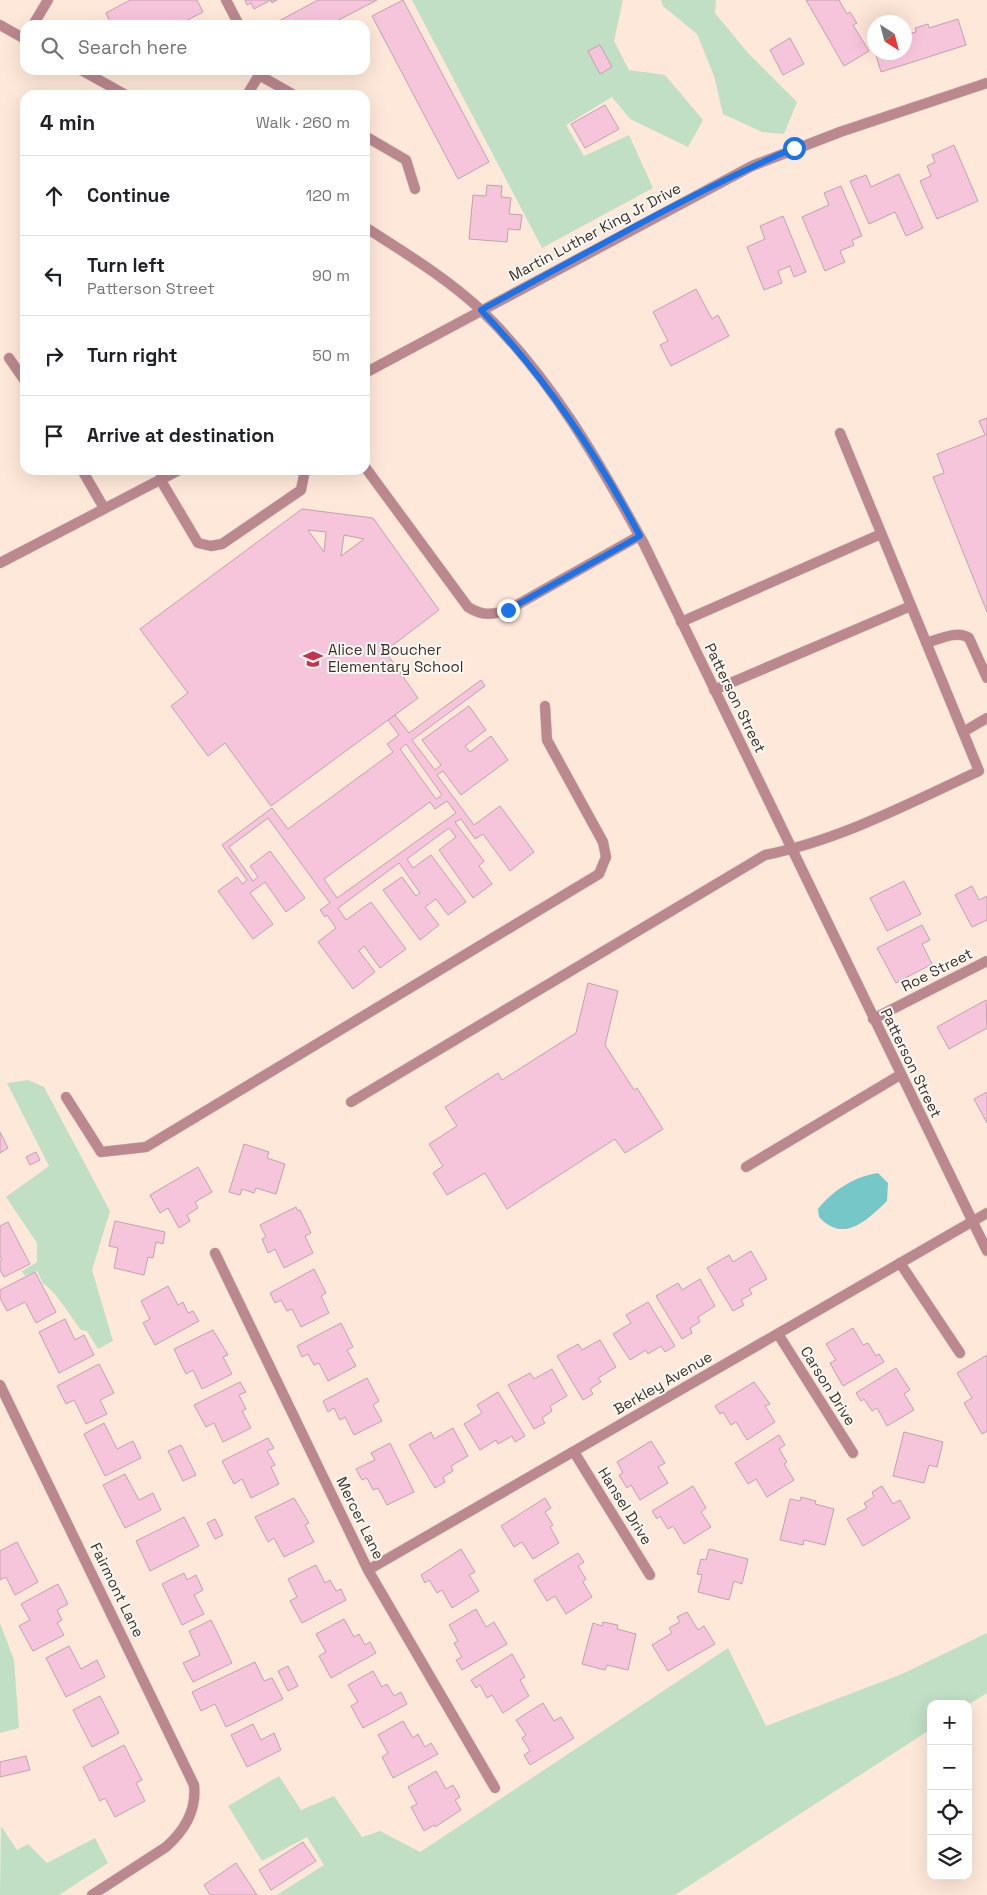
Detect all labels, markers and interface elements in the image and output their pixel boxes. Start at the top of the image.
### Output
north arrow [867,15,912,60]
search box [20,20,370,75]
icon: search [38,34,66,62]
text: Search here [78,35,188,60]
text: 4 min [40,109,95,136]
text: Walk · 260 m [256,112,350,133]
route start [783,137,806,160]
street label: Martin Luther King Jr Drive [505,178,684,285]
icon: ahead [40,182,68,210]
text: Continue [87,183,170,208]
text: 120 m [306,185,350,206]
text: Turn left [87,253,165,278]
icon: left [40,262,68,290]
text: 90 m [312,265,350,286]
text: Patterson Street [87,278,215,299]
icon: right [40,342,68,370]
text: Turn right [87,343,177,368]
text: 50 m [312,345,350,366]
icon: arrive [40,422,68,450]
text: Arrive at destination [87,423,275,448]
route end [497,599,520,622]
place label: Alice N Boucher Elementary School [328,640,464,676]
street label: Patterson Street [701,640,770,756]
school or university icon: Alice N Boucher Elementary School [302,648,324,670]
street label: Roe Street [898,943,976,996]
street label: Patterson Street [877,1005,946,1121]
street label: Carson Drive [797,1343,860,1429]
street label: Berkley Avenue [610,1347,716,1419]
street label: Hansel Drive [594,1463,657,1548]
street label: Mercer Lane [332,1473,389,1562]
street label: Fairmont Lane [86,1539,149,1640]
map controls [927,1700,972,1880]
button: + [927,1700,972,1745]
button: − [927,1745,972,1790]
button: locate [927,1790,972,1835]
button: layers [927,1835,972,1880]

